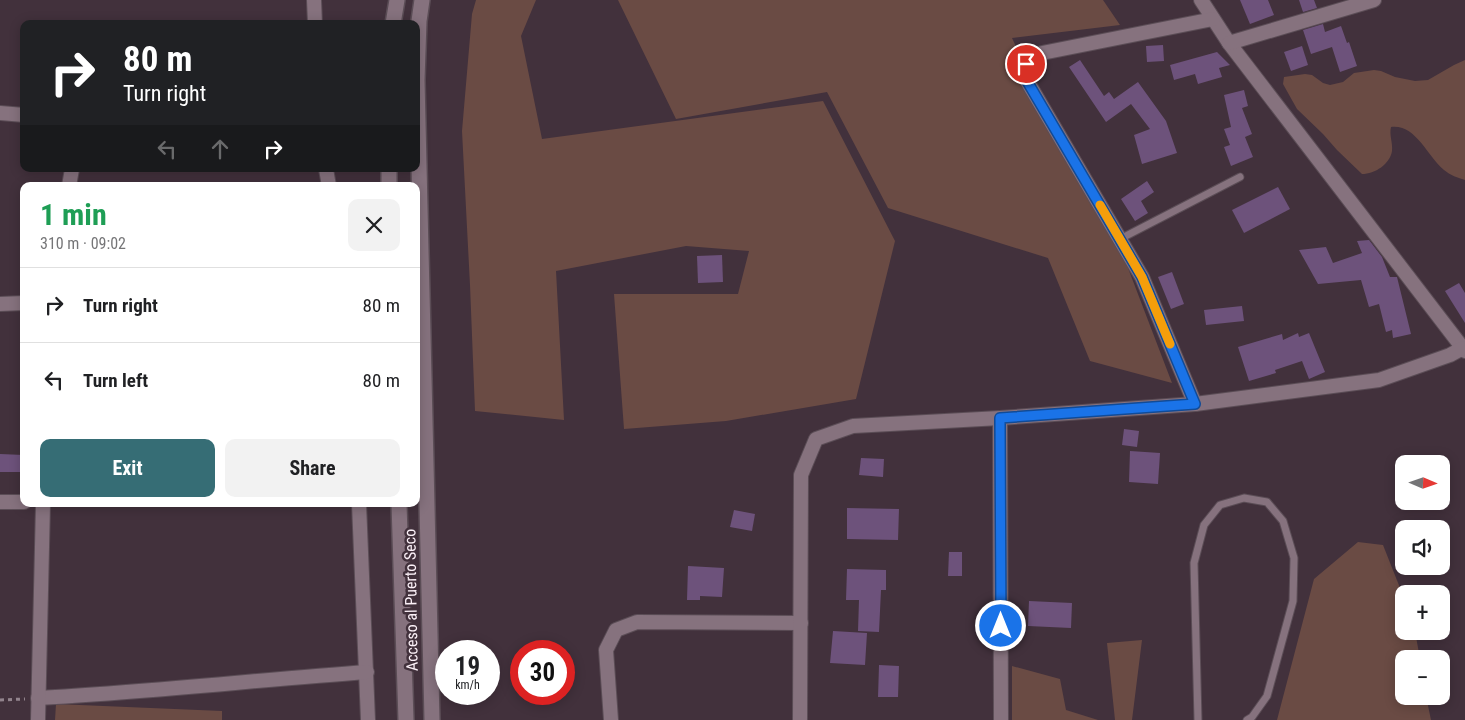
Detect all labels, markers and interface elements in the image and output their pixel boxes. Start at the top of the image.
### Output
text: 80 m [123,39,192,80]
icon: right [40,40,105,105]
pin [1005,43,1047,85]
icon: arrive [1012,50,1040,78]
text: Turn right [123,81,206,106]
icon: left [153,135,181,163]
icon: ahead [206,135,234,163]
icon: right [259,135,287,163]
text: 1 min [40,197,107,232]
button: close [348,199,400,251]
text: 310 m · 09:02 [40,234,126,253]
icon: right [40,291,68,319]
text: Turn right [83,294,158,317]
text: 80 m [363,294,400,317]
icon: left [40,366,68,394]
text: Turn left [83,369,148,392]
text: 80 m [363,369,400,392]
button: Exit [40,439,215,497]
button: Share [225,439,400,497]
north arrow [1395,455,1450,510]
map controls [1395,455,1450,705]
button: sound [1395,520,1450,575]
street label: Acceso al Puerto Seco [400,529,422,671]
button: + [1395,585,1450,640]
position arrow [974,599,1026,651]
speed limit sign: 30 [510,640,575,705]
button: − [1395,650,1450,705]
text: 19 [455,652,480,681]
text: km/h [455,678,480,692]

